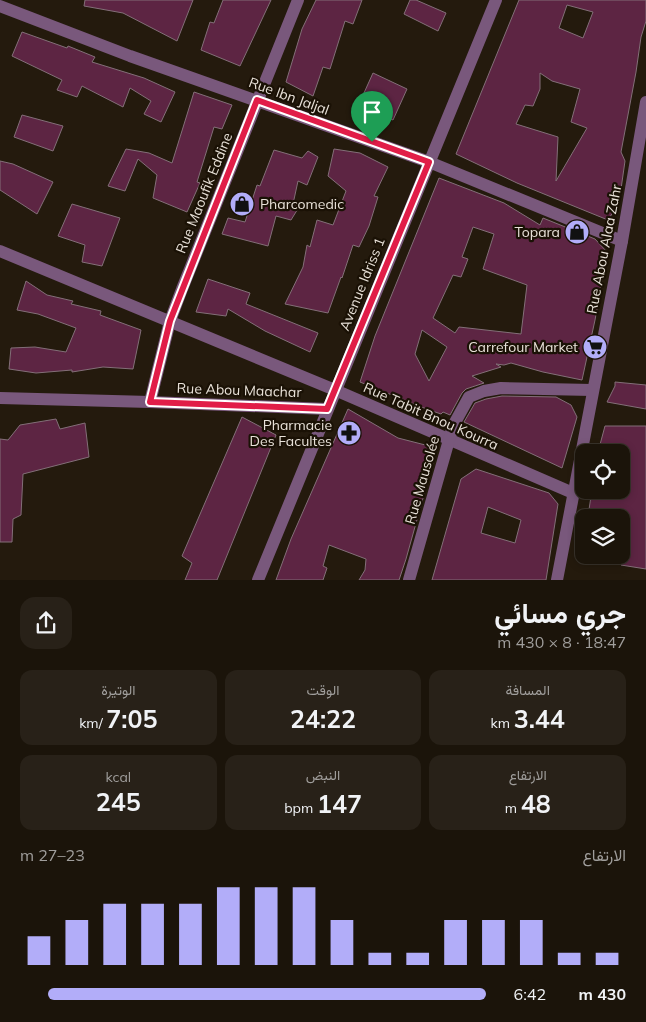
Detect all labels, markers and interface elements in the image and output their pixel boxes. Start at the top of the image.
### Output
street label: Rue Ibn Jaljal [246,73,332,119]
pin [351,91,393,142]
icon: arrive [358,98,386,126]
street label: Rue Maoufik Eddine [172,130,236,256]
street label: Rue Abou Alaa Zahr [583,182,626,315]
shop icon: Pharcomedic [229,191,255,217]
place label: Pharcomedic [260,195,344,213]
shop icon: Topara [564,219,590,245]
place label: Topara [514,223,560,241]
street label: Avenue Idriss 1 [335,235,389,333]
supermarket icon: Carrefour Market [582,334,608,360]
place label: Carrefour Market [468,338,578,356]
street label: Rue Tabit Bnou Kourra [361,378,501,454]
street label: Rue Abou Maachar [176,379,303,401]
place label: Pharmacie Des Facultes [250,416,332,450]
pharmacy icon: Pharmacie Des Facultes [336,420,362,446]
street label: Rue Mausolée [401,434,443,526]
map controls [575,444,630,564]
button: locate [575,444,630,499]
button: layers [575,509,630,564]
text: جري مسائي [494,595,626,630]
button: share [20,597,72,649]
text: 18:47 · 8 × 430 m [497,632,626,652]
text: الوتيرة [101,681,135,699]
text: الوقت [307,681,339,699]
text: المسافة [505,681,550,699]
text: 7:05 [106,703,158,734]
text: 24:22 [290,703,356,734]
text: 3.44 [514,703,565,734]
text: /km [79,714,106,732]
text: km [490,714,514,732]
text: النبض [306,766,340,784]
text: الارتفاع [509,766,547,784]
text: kcal [106,768,131,786]
text: 245 [96,786,141,817]
text: 147 [317,788,362,819]
text: 48 [521,788,551,819]
text: bpm [284,799,317,817]
text: m [505,799,521,817]
text: 23–27 m [20,845,85,865]
text: الارتفاع [583,845,626,865]
text: 6:42 [514,984,546,1004]
text: 430 m [578,984,626,1004]

